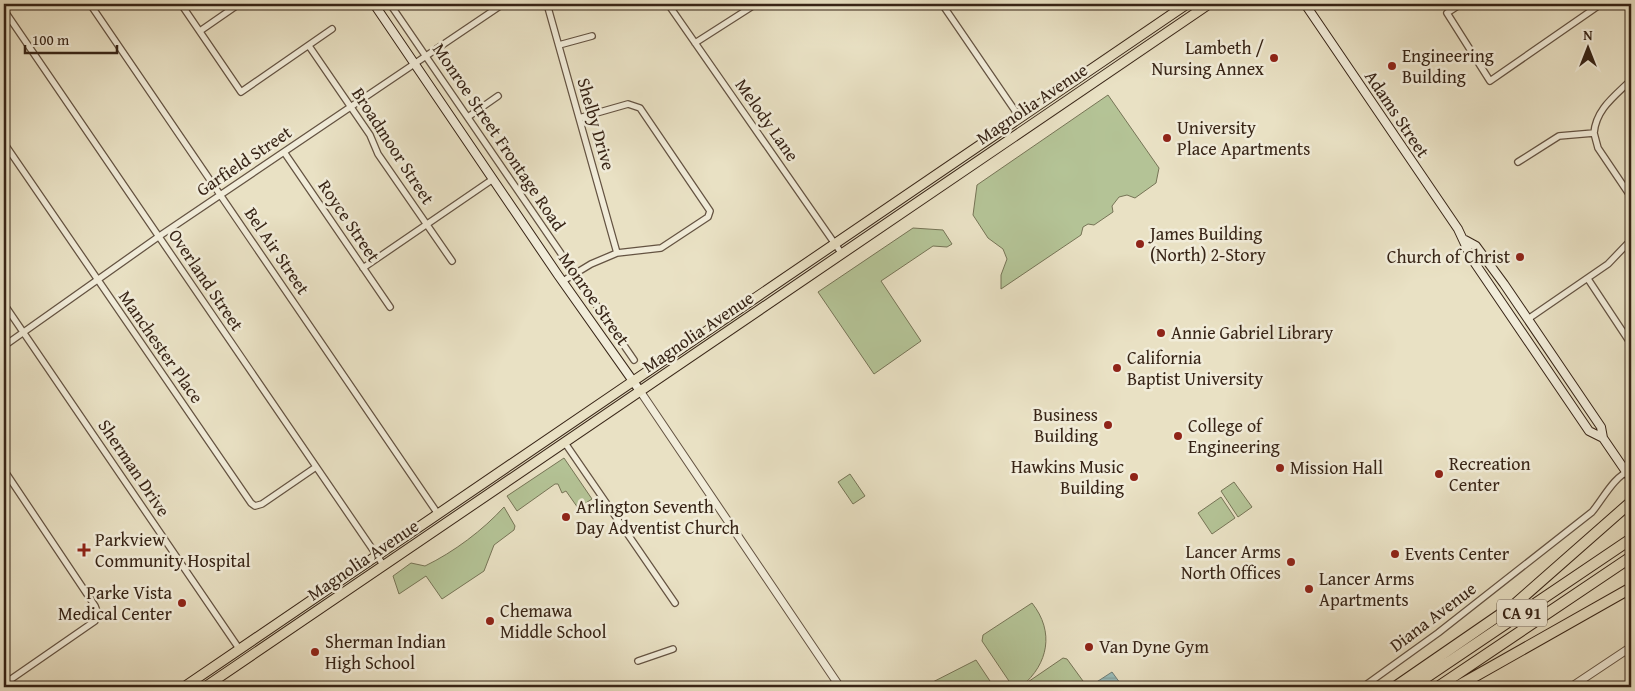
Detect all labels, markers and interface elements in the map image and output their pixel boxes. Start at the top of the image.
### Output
scale bar [25,22,118,54]
north arrow [1562,22,1612,72]
text: N [1583,25,1593,45]
text: 100 m [32,29,70,50]
place label: Lambeth / Nursing Annex [1151,34,1265,82]
street label: Monroe Street Frontage Road [426,37,573,236]
place label: Engineering Building [1402,42,1494,90]
marker: Lambeth / Nursing Annex [1268,52,1280,64]
street label: Magnolia Avenue [971,56,1093,151]
marker: Engineering Building [1386,60,1398,72]
street label: Adams Street [1358,65,1437,163]
street label: Melody Lane [729,73,806,167]
street label: Shelby Drive [570,74,623,173]
street label: Broadmoor Street [345,82,442,210]
place label: University Place Apartments [1177,114,1310,162]
street label: Garfield Street [191,118,297,203]
marker: University Place Apartments [1161,132,1173,144]
street label: Royce Street [312,174,387,268]
street label: Bel Air Street [238,201,317,300]
place label: James Building (North) 2-Story [1148,220,1266,268]
street label: Overland Street [162,223,251,337]
marker: James Building (North) 2-Story [1134,238,1146,250]
place label: Church of Christ [1387,243,1511,270]
street label: Monroe Street [552,247,637,351]
marker: Church of Christ [1514,251,1526,263]
street label: Magnolia Avenue [637,284,759,379]
street label: Manchester Place [112,285,211,409]
place label: Annie Gabriel Library [1171,319,1333,346]
marker: Annie Gabriel Library [1155,327,1167,339]
place label: California Baptist University [1127,344,1263,392]
marker: California Baptist University [1111,362,1123,374]
place label: Business Building [1033,401,1098,449]
place label: College of Engineering [1188,412,1280,460]
street label: Sherman Drive [92,414,177,522]
marker: Business Building [1102,419,1114,431]
marker: College of Engineering [1172,430,1184,442]
place label: Recreation Center [1449,450,1531,498]
place label: Hawkins Music Building [1011,453,1124,501]
place label: Mission Hall [1290,454,1383,481]
marker: Mission Hall [1274,462,1286,474]
marker: Recreation Center [1433,468,1445,480]
marker: Hawkins Music Building [1128,471,1140,483]
place label: Arlington Seventh Day Adventist Church [576,493,739,541]
marker: Arlington Seventh Day Adventist Church [560,511,572,523]
street label: Magnolia Avenue [302,512,424,607]
place label: Parkview Community Hospital [95,526,251,574]
place label: Lancer Arms North Offices [1181,538,1281,586]
place label: Events Center [1405,540,1510,567]
marker: Parkview Community Hospital [77,543,91,557]
marker: Events Center [1389,548,1401,560]
marker: Lancer Arms North Offices [1285,556,1297,568]
place label: Lancer Arms Apartments [1319,565,1414,613]
street label: Diana Avenue [1384,575,1482,658]
place label: Parke Vista Medical Center [58,579,173,627]
marker: Lancer Arms Apartments [1303,583,1315,595]
marker: Parke Vista Medical Center [176,597,188,609]
place label: Chemawa Middle School [500,597,607,645]
road number: CA 91 [1497,600,1547,626]
marker: Chemawa Middle School [484,615,496,627]
place label: Sherman Indian High School [325,628,446,676]
place label: Van Dyne Gym [1099,633,1209,660]
marker: Van Dyne Gym [1083,641,1095,653]
marker: Sherman Indian High School [309,646,321,658]

